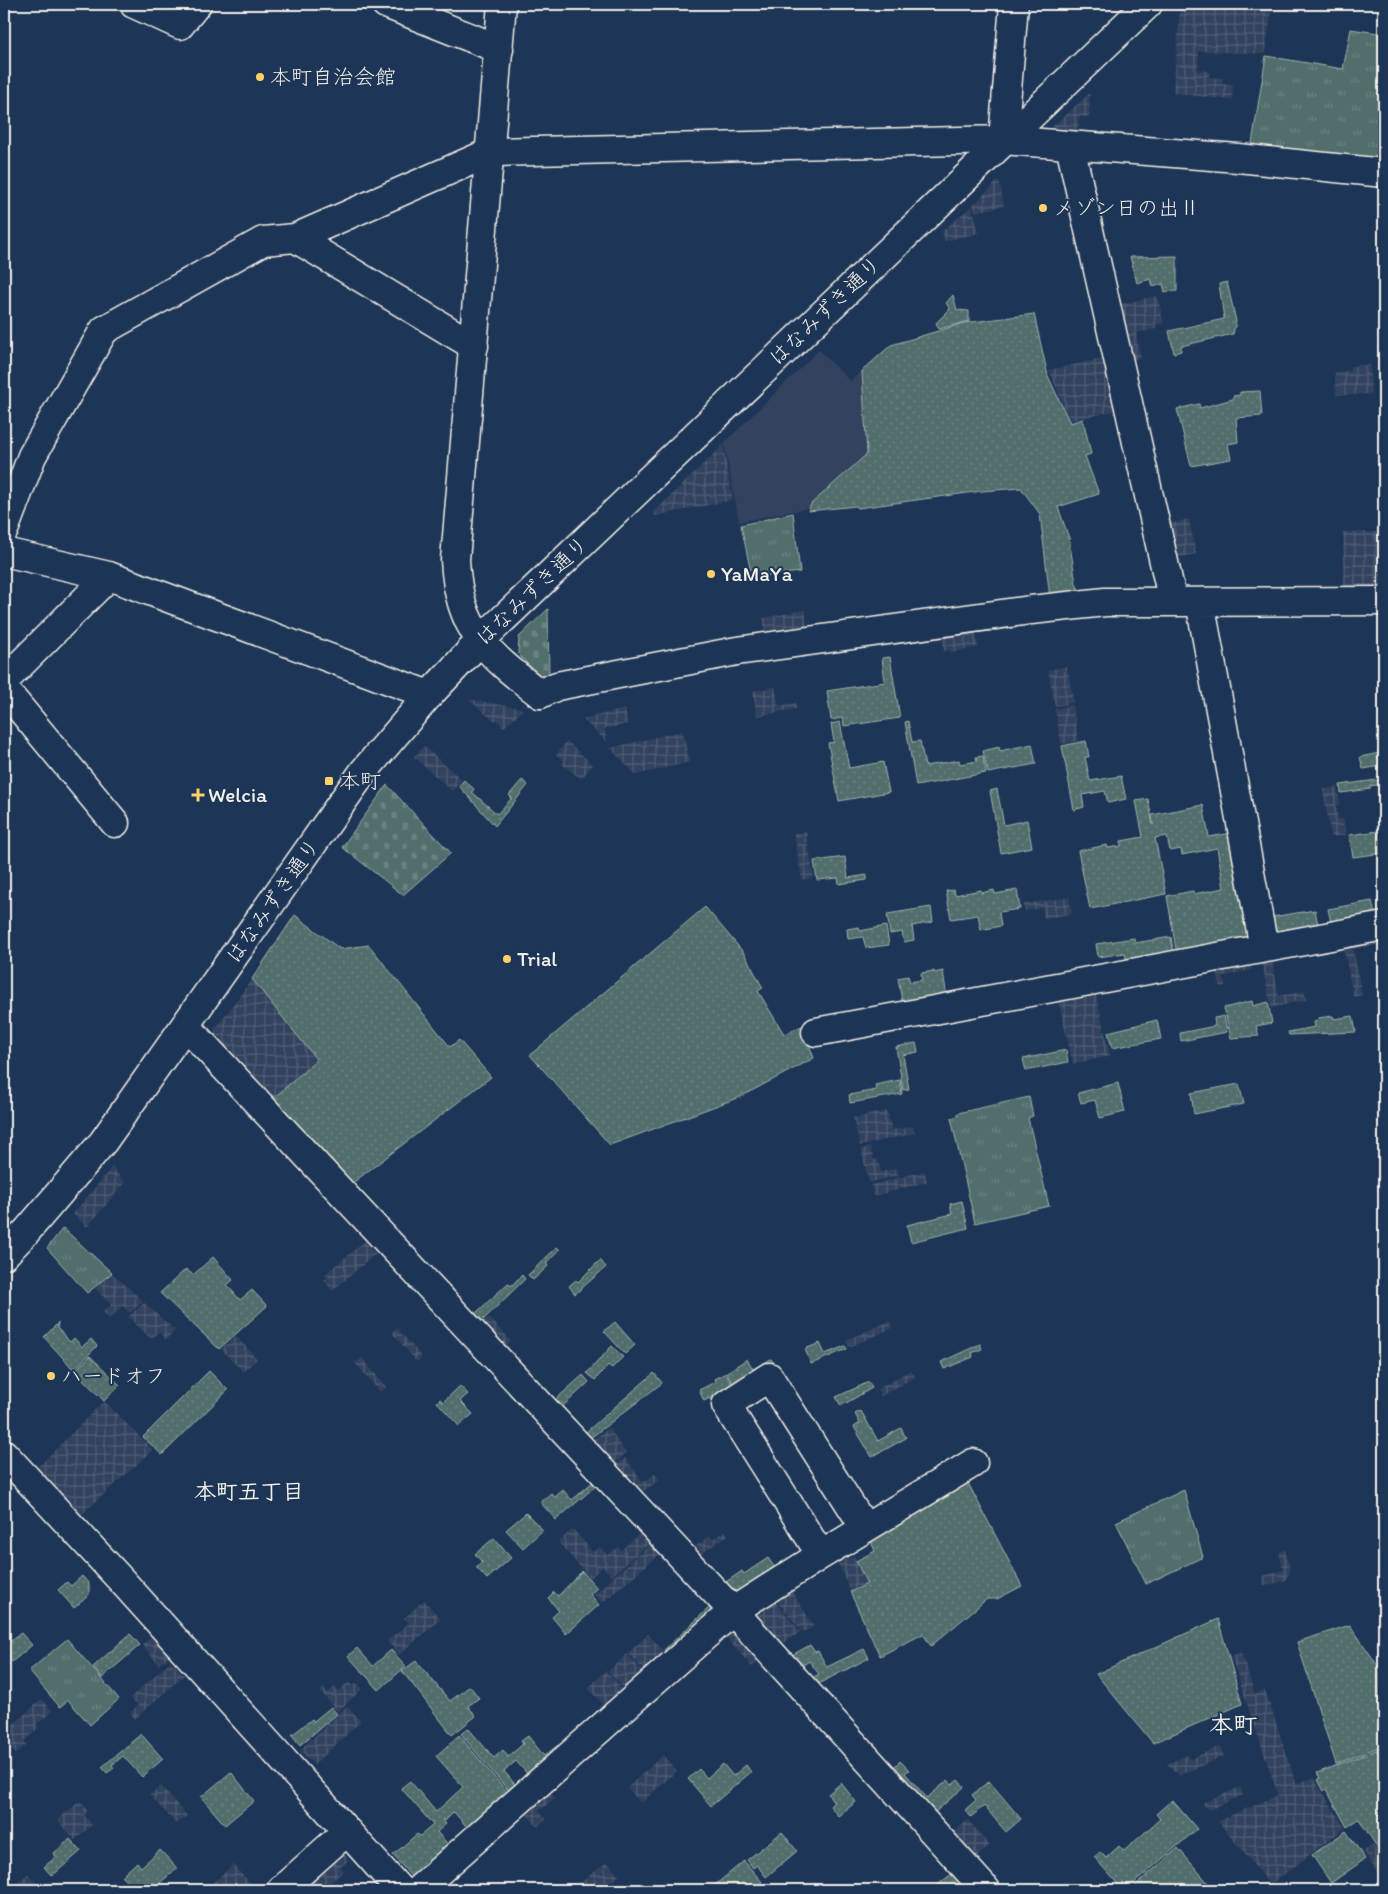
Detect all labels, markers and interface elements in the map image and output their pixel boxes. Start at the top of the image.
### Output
place label: 本町自治会館 [270,64,396,89]
marker: 本町自治会館 [254,71,266,83]
place label: メゾン日の出Ⅱ [1053,195,1200,220]
marker: メゾン日の出Ⅱ [1037,202,1049,214]
street label: はなみずき通り [763,251,886,370]
street label: はなみずき通り [470,531,593,650]
place label: YaMaYa [721,561,793,586]
marker: YaMaYa [705,568,717,580]
place label: 本町 [339,768,381,793]
marker: 本町 [323,775,335,787]
place label: Welcia [208,782,267,807]
marker: Welcia [192,789,204,801]
street label: はなみずき通り [220,834,325,968]
place label: Trial [517,946,557,971]
marker: Trial [501,953,513,965]
place label: ハードオフ [61,1363,166,1388]
marker: ハードオフ [45,1370,57,1382]
district label: 本町五丁目 [194,1478,304,1505]
district label: 本町 [1209,1710,1257,1739]

